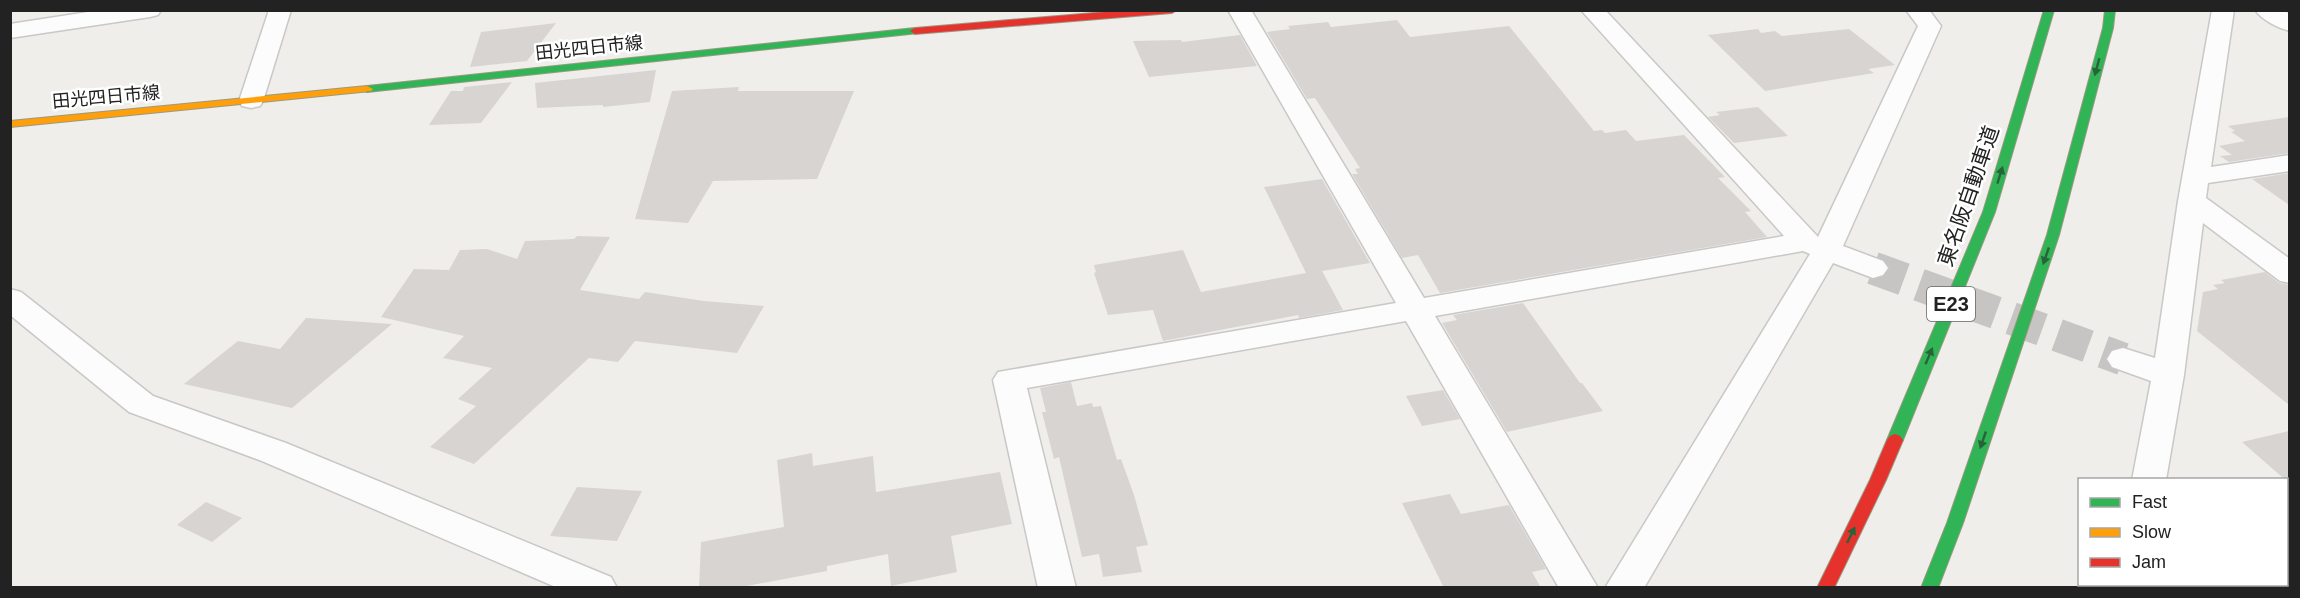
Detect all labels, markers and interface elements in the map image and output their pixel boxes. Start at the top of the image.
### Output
street label: 田光四日市線 [534,32,644,64]
one-way arrow [2092,58,2102,77]
street label: 田光四日市線 [51,82,161,112]
street label: 東名阪自動車道 [1933,123,2003,269]
one-way arrow [1996,166,2005,184]
one-way arrow [2041,247,2050,265]
road number: E23 [1927,287,1975,321]
one-way arrow [1924,347,1934,365]
one-way arrow [1978,431,1987,449]
legend [2078,478,2288,586]
text: Fast [2132,492,2167,512]
text: Slow [2132,522,2172,542]
one-way arrow [1846,526,1856,543]
text: Jam [2132,552,2166,572]

